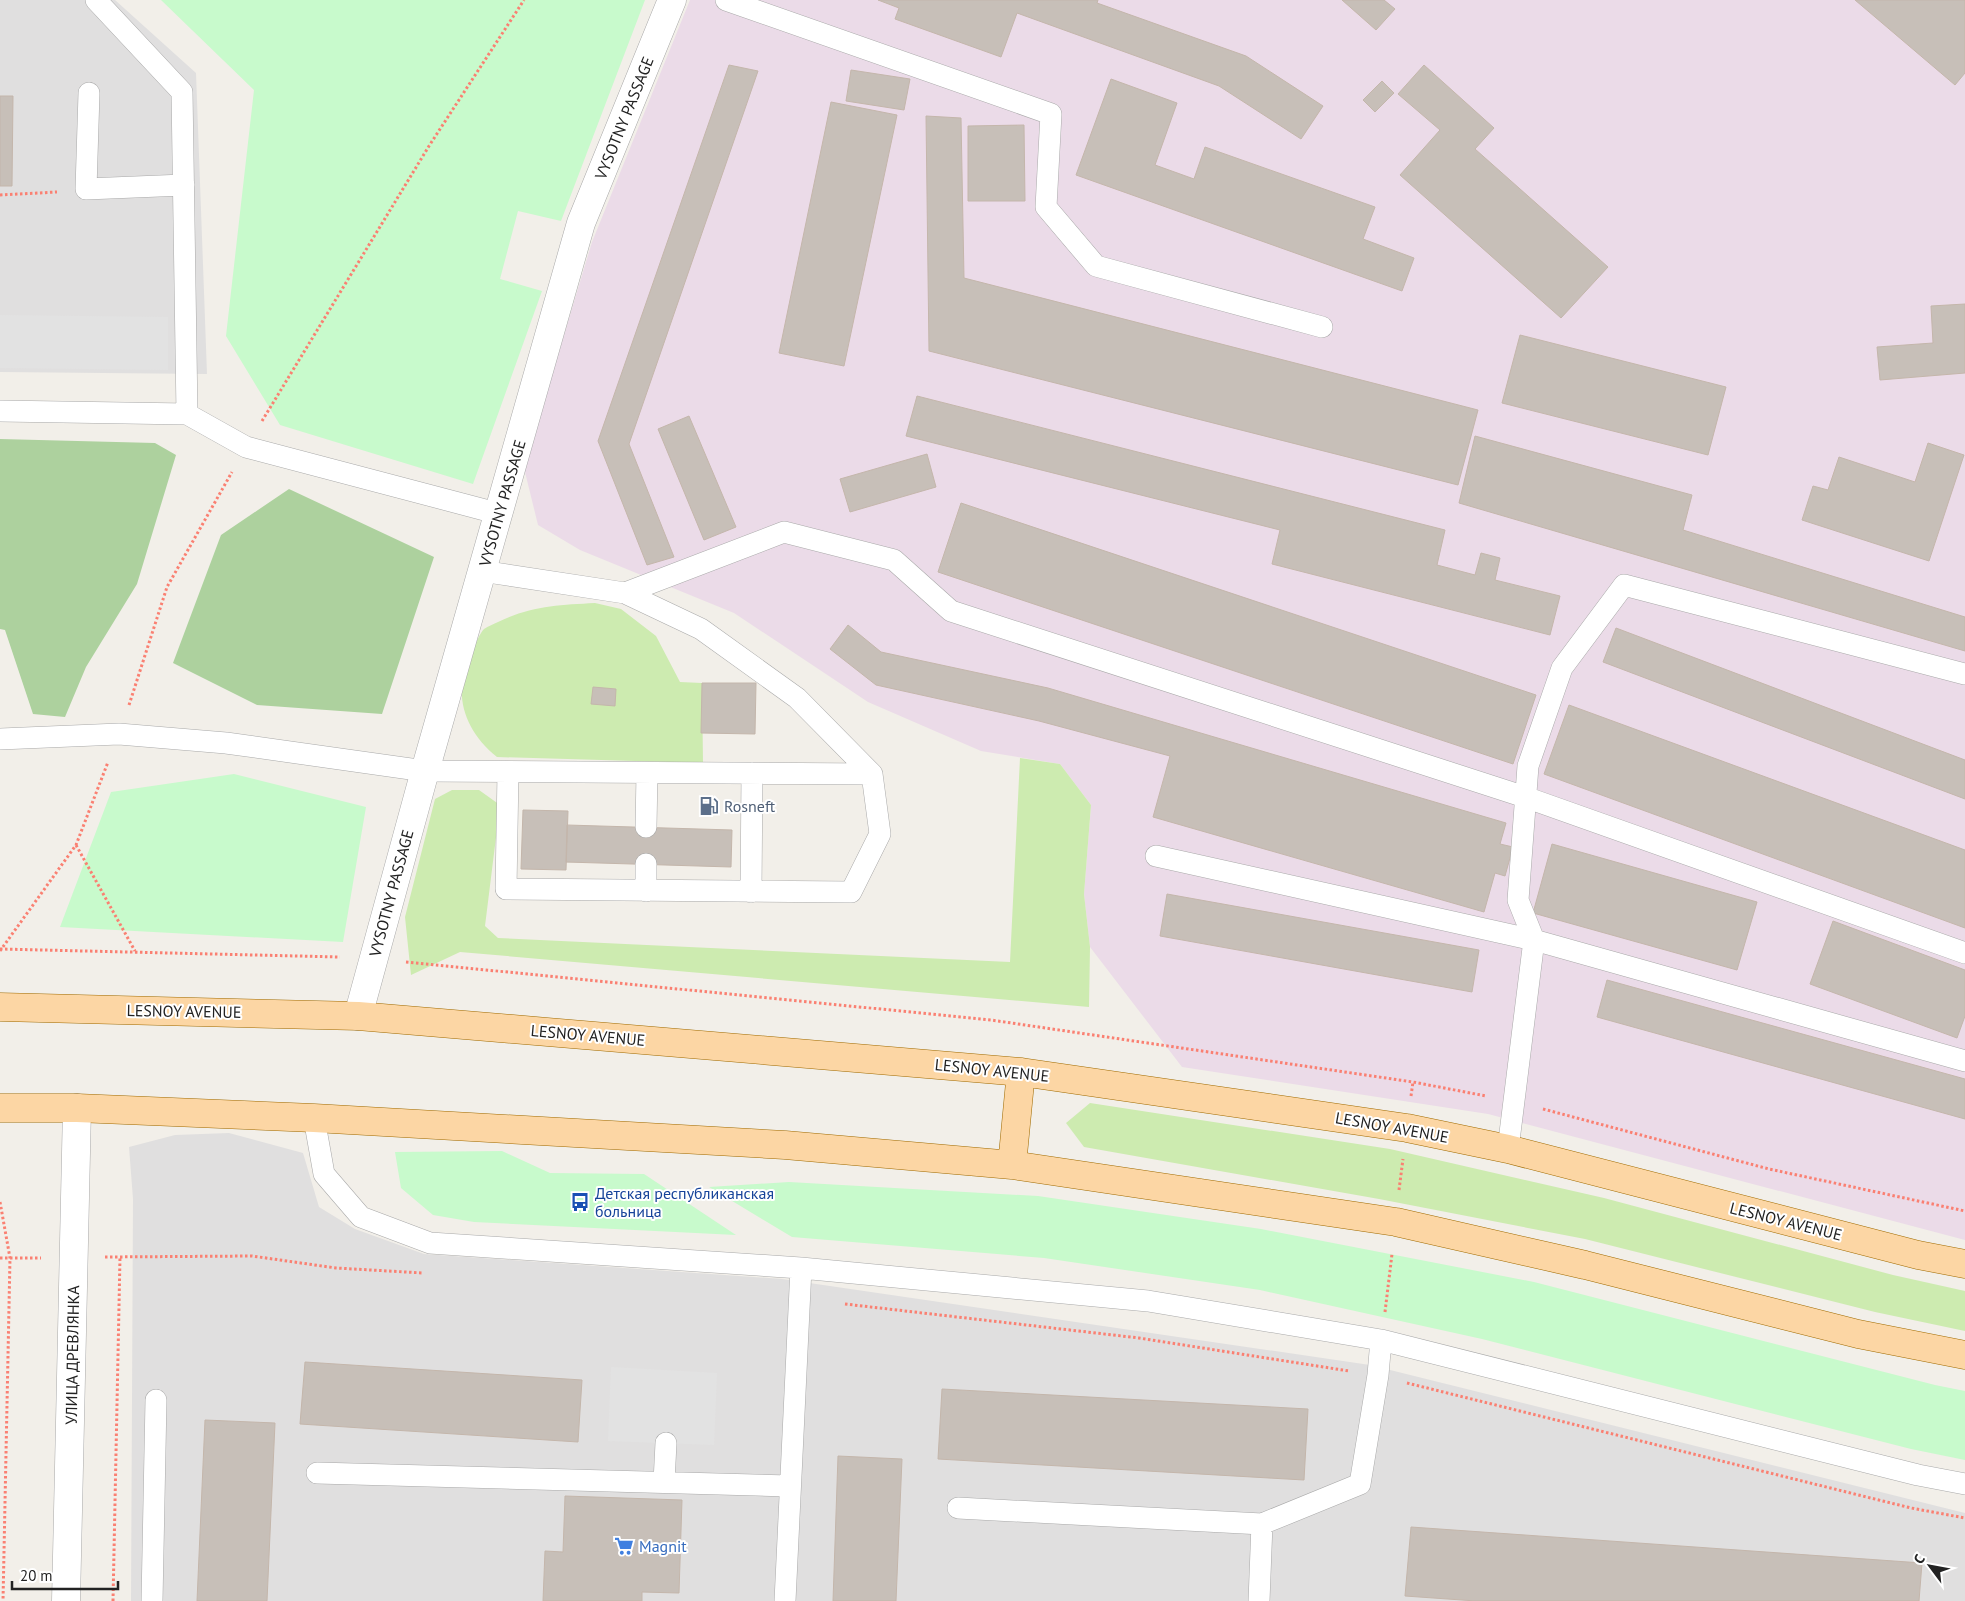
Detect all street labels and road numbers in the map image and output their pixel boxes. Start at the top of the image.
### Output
street label: VYSOTNY PASSAGE [590,54,658,183]
street label: VYSOTNY PASSAGE [474,437,530,570]
street label: VYSOTNY PASSAGE [364,827,418,960]
street label: LESNOY AVENUE [126,1000,242,1022]
street label: LESNOY AVENUE [530,1020,646,1050]
street label: LESNOY AVENUE [934,1054,1050,1086]
street label: LESNOY AVENUE [1334,1107,1450,1147]
street label: LESNOY AVENUE [1728,1197,1844,1245]
street label: УЛИЦА ДРЕВЛЯНКА [61,1285,83,1425]

